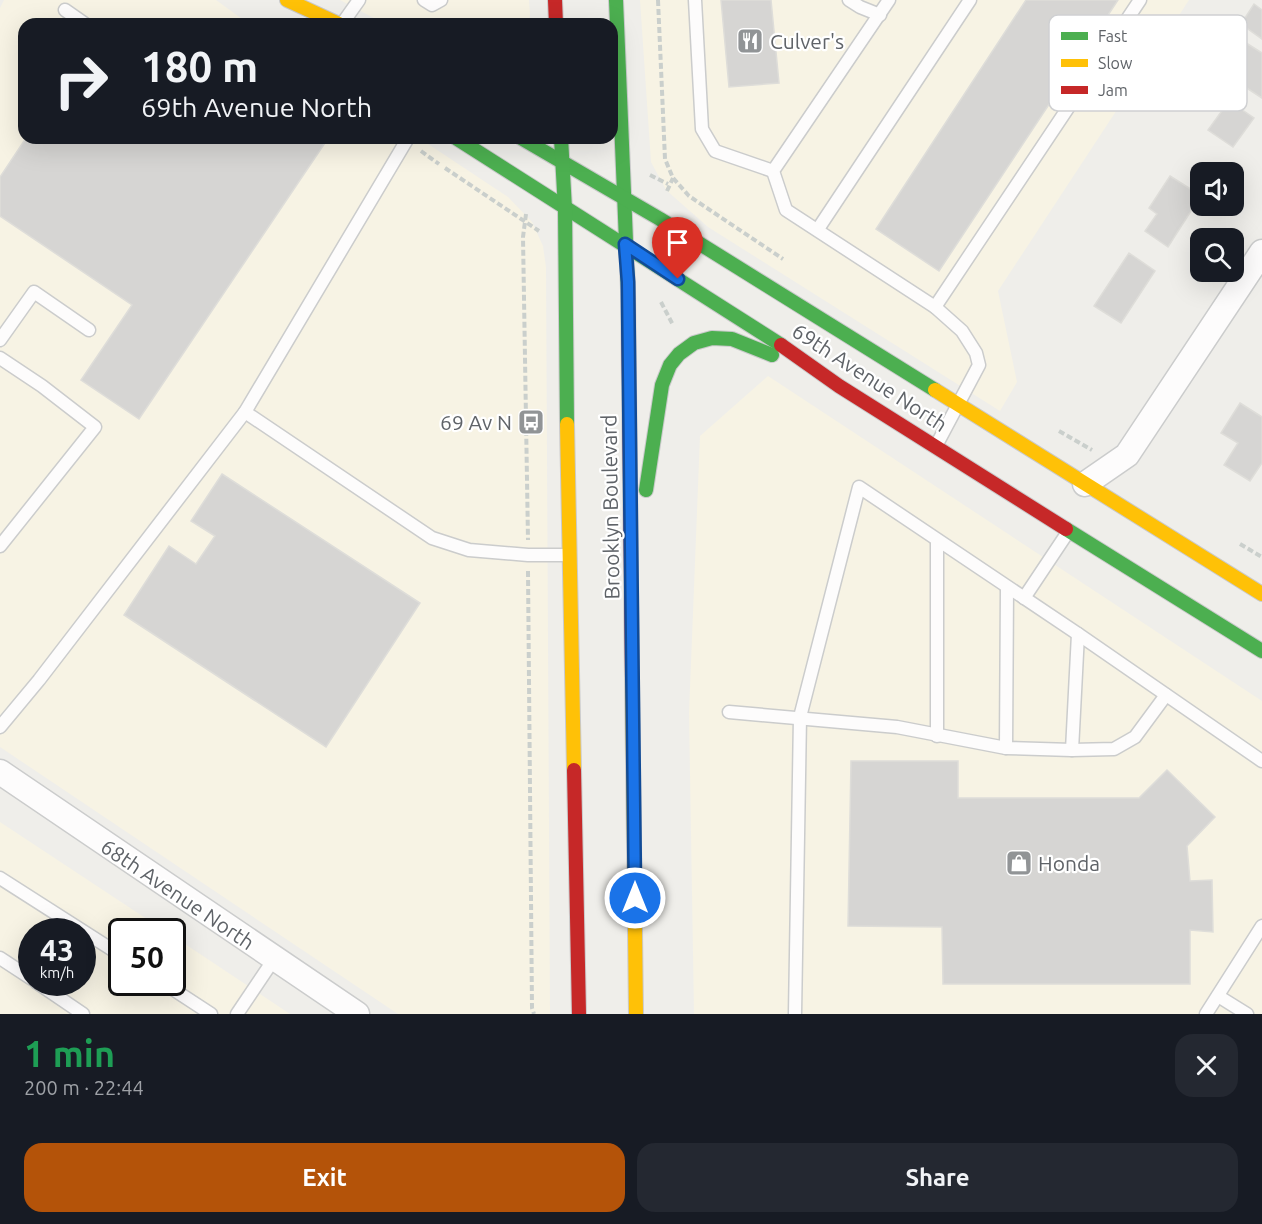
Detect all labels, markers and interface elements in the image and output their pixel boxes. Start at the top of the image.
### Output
legend [1049,15,1247,111]
restaurant icon: Culver's [735,26,765,56]
text: Fast [1098,27,1128,45]
place label: Culver's [770,29,844,53]
icon: right [42,42,120,120]
text: 180 m [141,43,258,90]
text: Slow [1098,54,1133,72]
text: Jam [1098,81,1128,99]
text: 69th Avenue North [141,92,372,122]
map controls [1190,162,1244,282]
button: sound [1190,162,1244,216]
pin [652,217,703,279]
icon: arrive [661,226,694,259]
button: search [1190,228,1244,282]
street label: 69th Avenue North [788,318,952,436]
bus stop icon: 69 Av N [516,407,546,437]
place label: 69 Av N [440,410,512,434]
street label: Brooklyn Boulevard [596,414,624,600]
street label: 68th Avenue North [97,834,259,954]
shop icon: Honda [1004,848,1034,878]
place label: Honda [1038,851,1100,875]
position arrow [603,866,667,930]
speed limit sign: 50 [108,918,186,996]
text: 43 [40,933,74,967]
text: km/h [40,964,74,981]
text: 1 min [24,1033,115,1074]
button: close [1175,1034,1238,1097]
text: 200 m · 22:44 [24,1076,144,1099]
button: Exit [24,1143,625,1212]
button: Share [637,1143,1238,1212]

